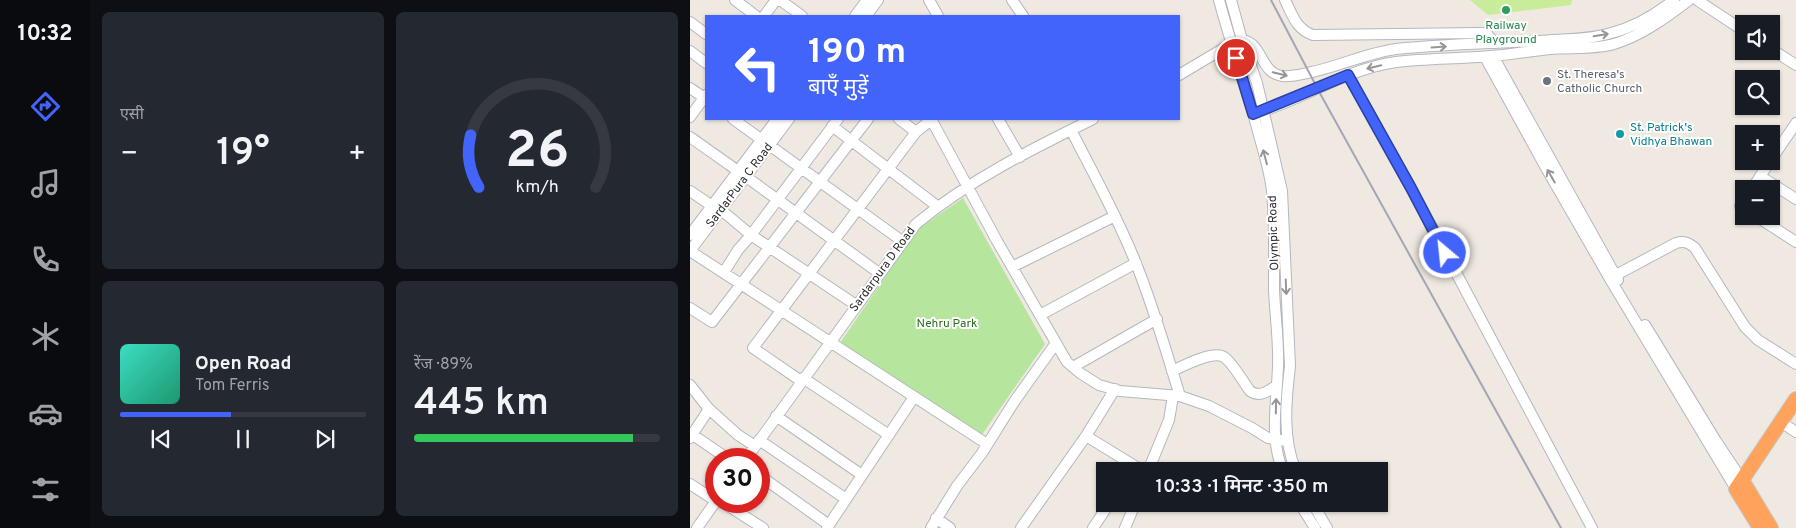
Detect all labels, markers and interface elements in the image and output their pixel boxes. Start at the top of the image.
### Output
marker: Railway Playground [1500,4,1512,16]
map controls [1735,15,1780,225]
button: sound [1735,15,1780,60]
place label: Railway Playground [1475,18,1537,48]
text: 10:32 [18,21,72,48]
one-way arrow [1592,30,1608,40]
text: 190 m [808,31,906,75]
icon: left [725,35,790,100]
pin [1215,37,1257,79]
one-way arrow [1430,42,1446,51]
icon: arrive [1222,44,1250,72]
one-way arrow [1366,63,1382,72]
place label: St. Theresa's Catholic Church [1557,67,1642,97]
one-way arrow [1272,70,1288,79]
button: search [1735,70,1780,115]
text: बाएँ मुड़ें [808,75,869,102]
marker: St. Theresa's Catholic Church [1541,75,1553,87]
icon: directions [28,89,63,124]
text: एसी [120,105,144,125]
text: 26 [505,120,569,186]
place label: St. Patrick's Vidhya Bhawan [1630,120,1712,150]
button: + [1735,125,1780,170]
marker: St. Patrick's Vidhya Bhawan [1614,128,1626,140]
text: 19° [216,130,270,179]
text: − [120,137,138,173]
text: + [348,137,366,173]
street label: SardarPura C Road [703,140,777,231]
one-way arrow [1259,150,1269,166]
icon: music [28,166,63,201]
one-way arrow [1545,170,1555,184]
text: km/h [515,176,559,199]
button: − [1735,180,1780,225]
street label: Olympic Road [1265,195,1283,271]
street label: Sardarpura D Road [846,224,919,315]
position arrow [1418,226,1470,278]
icon: phone [28,242,63,277]
one-way arrow [1281,278,1291,295]
park label: Nehru Park [917,316,977,332]
icon: climate [28,319,63,354]
text: Open Road [195,352,291,376]
text: रेंज · 89% [414,355,473,375]
text: Tom Ferris [195,376,269,396]
text: 445 km [414,380,549,429]
icon: car [28,396,63,431]
one-way arrow [1271,398,1280,414]
icon: previous [147,425,175,453]
icon: pause [229,425,257,453]
icon: next [311,425,339,453]
speed limit sign: 30 [705,448,770,513]
icon: filters [28,472,63,507]
text: 10:33 · 1 मिनट · 350 m [1156,475,1328,499]

